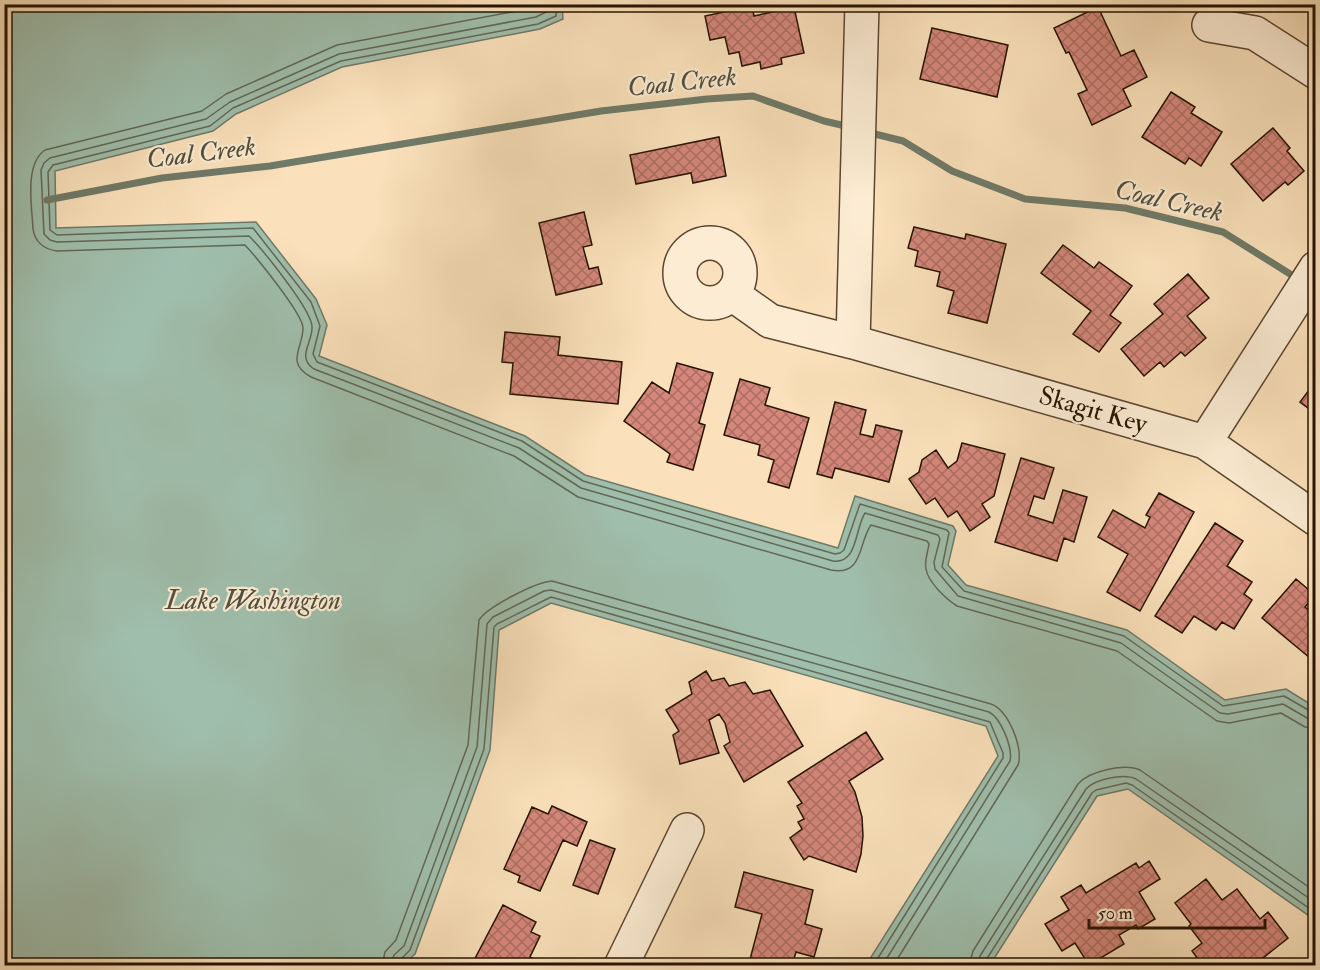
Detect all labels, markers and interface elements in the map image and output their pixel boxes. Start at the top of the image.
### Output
water label: Coal Creek [626,60,738,104]
water label: Coal Creek [145,130,257,176]
water label: Coal Creek [1112,173,1226,229]
street label: Skagit Key [1035,379,1151,441]
water label: Lake Washington [164,584,341,617]
scale bar [1089,892,1264,930]
text: 50 m [1098,902,1133,925]

